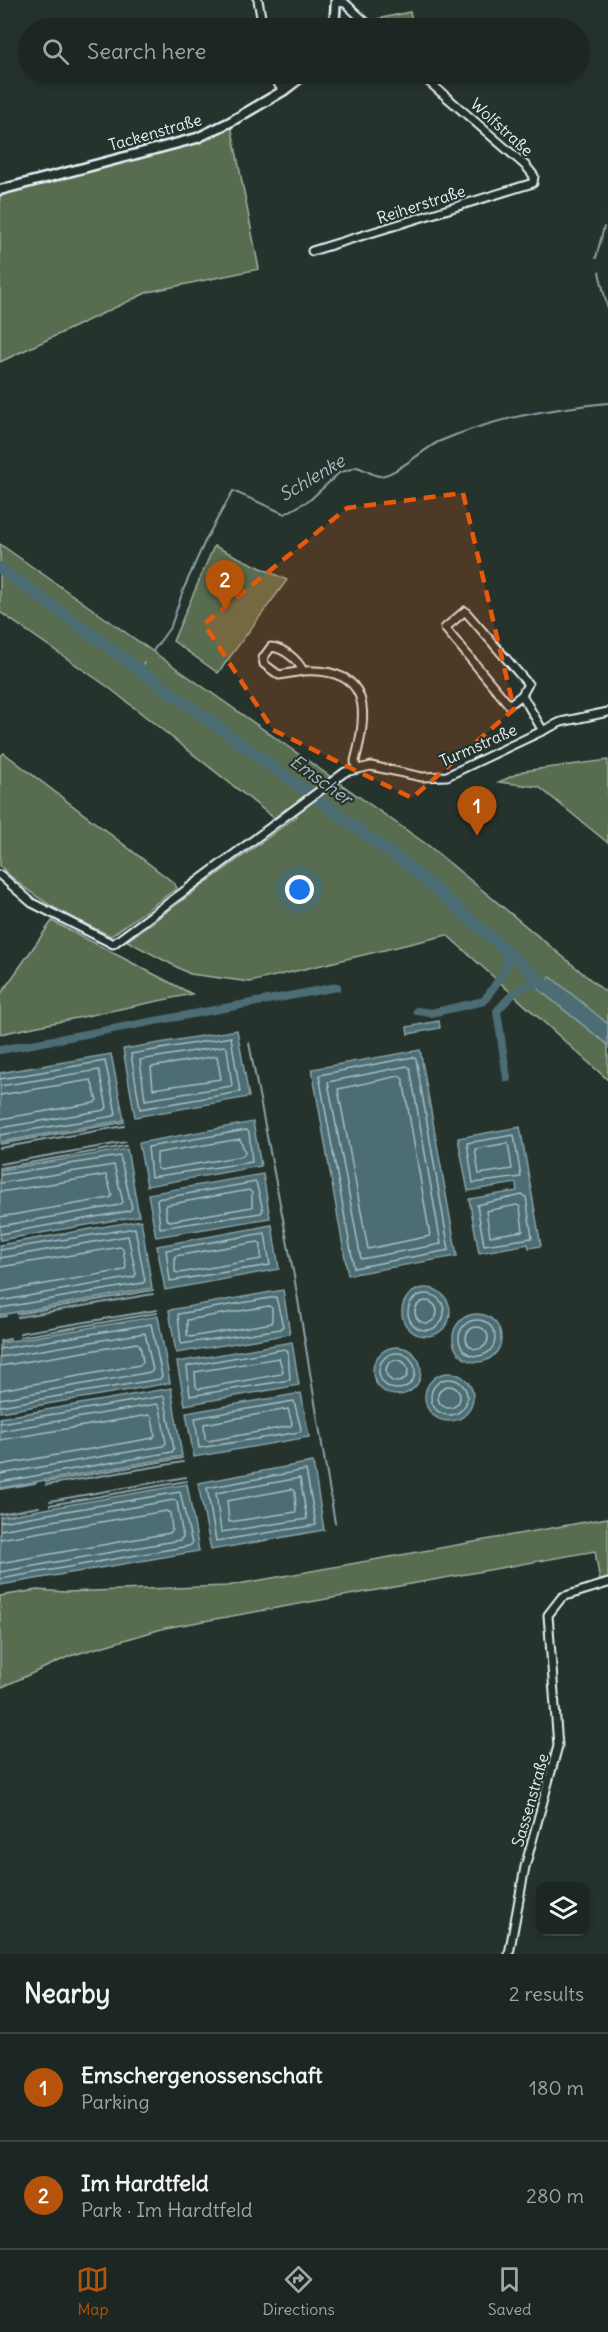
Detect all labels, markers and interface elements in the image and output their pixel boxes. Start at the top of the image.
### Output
search box [18,18,590,84]
icon: search [39,35,72,68]
text: Search here [87,37,206,65]
street label: Wolfstraße [467,94,537,160]
street label: Tackenstraße [106,109,204,155]
street label: Reiherstraße [374,180,468,228]
water label: Schlenke [275,448,350,506]
pin: 2 [206,560,244,610]
street label: Turmstraße [436,719,520,771]
water label: Emscher [286,749,359,811]
pin: 1 [458,786,496,836]
your location [285,875,314,904]
street label: Sassenstraße [507,1751,553,1849]
map controls [536,1882,590,1936]
button: layers [536,1882,590,1936]
text: Nearby [24,1977,110,2010]
text: 2 results [509,1981,584,2006]
text: Emschergenossenschaft [81,2061,323,2089]
text: 1 [40,2075,47,2100]
text: 180 m [529,2075,584,2100]
text: Parking [81,2089,150,2114]
text: Im Hardtfeld [81,2169,209,2197]
text: 2 [38,2183,49,2208]
text: 280 m [526,2183,584,2208]
text: Park · Im Hardtfeld [81,2197,252,2222]
tab: Map [76,2263,109,2319]
tab: Directions [262,2263,335,2319]
tab: Saved [488,2263,532,2319]

